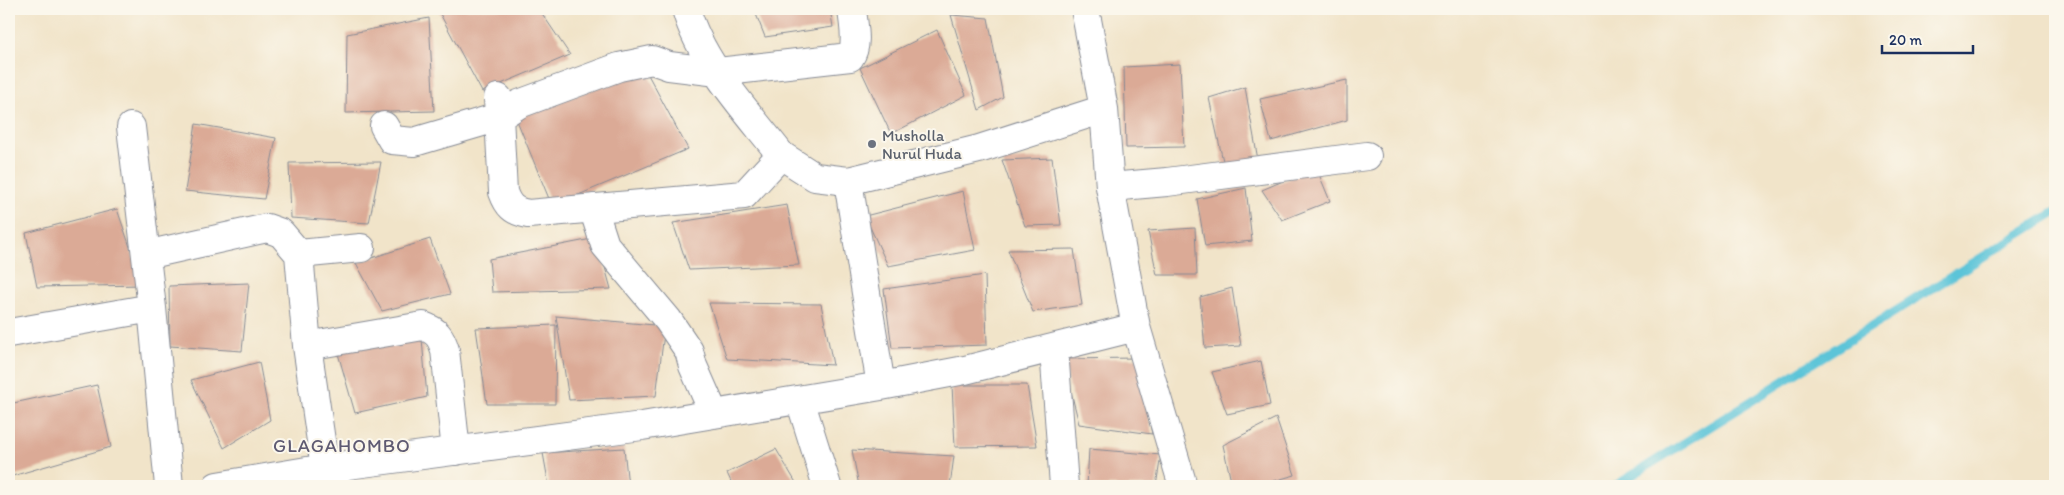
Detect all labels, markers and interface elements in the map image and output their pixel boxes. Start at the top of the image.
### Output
scale bar [1882,22,1973,54]
text: 20 m [1889,31,1923,49]
place label: Musholla Nurul Huda [882,126,963,163]
marker: Musholla Nurul Huda [866,138,878,150]
district label: GLAGAHOMBO [273,434,411,457]

